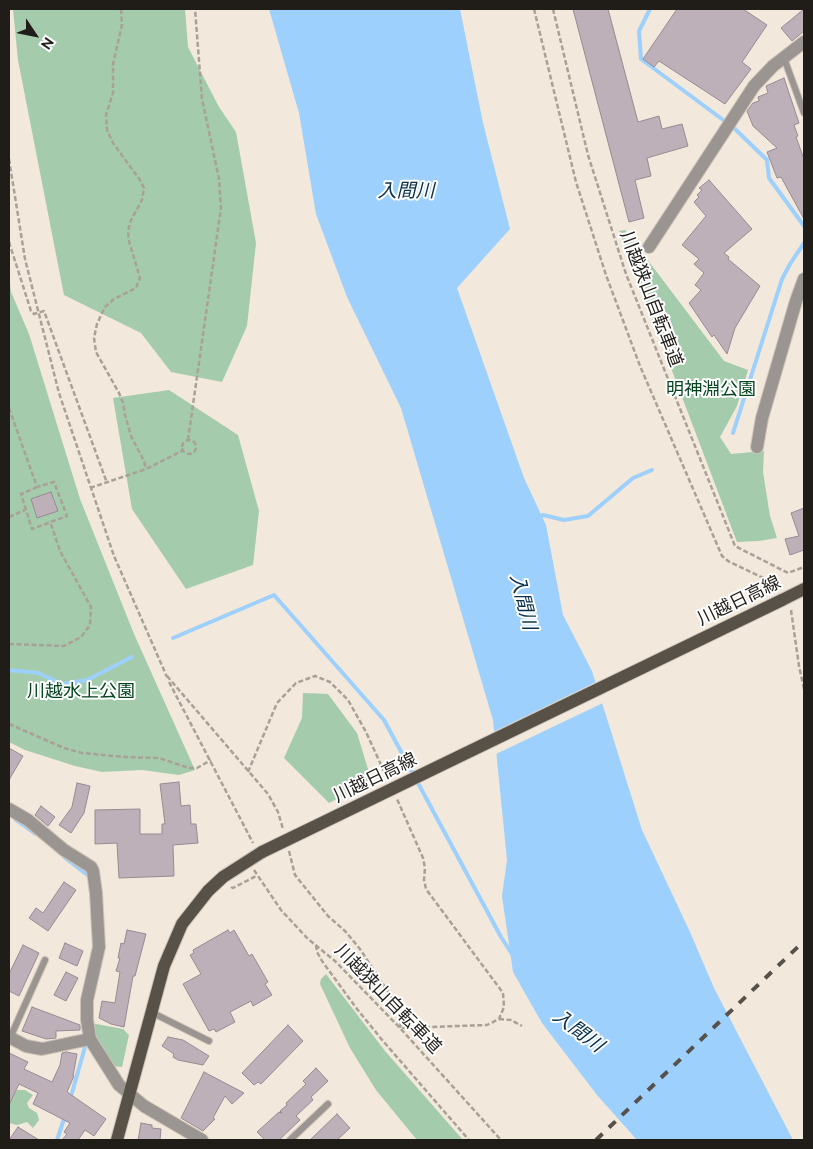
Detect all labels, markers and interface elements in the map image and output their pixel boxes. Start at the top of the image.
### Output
north arrow [10,10,60,60]
text: N [38,34,57,52]
water label: 入間川 [378,180,434,202]
street label: 川越狭山自転車道 [615,228,687,370]
park label: 明神淵公園 [666,379,756,401]
water label: 入間川 [505,572,541,632]
street label: 川越日高線 [694,572,784,630]
park label: 川越水上公園 [27,681,135,703]
street label: 川越日高線 [330,749,420,807]
street label: 川越狭山自転車道 [330,940,446,1058]
water label: 入間川 [548,1005,608,1057]

